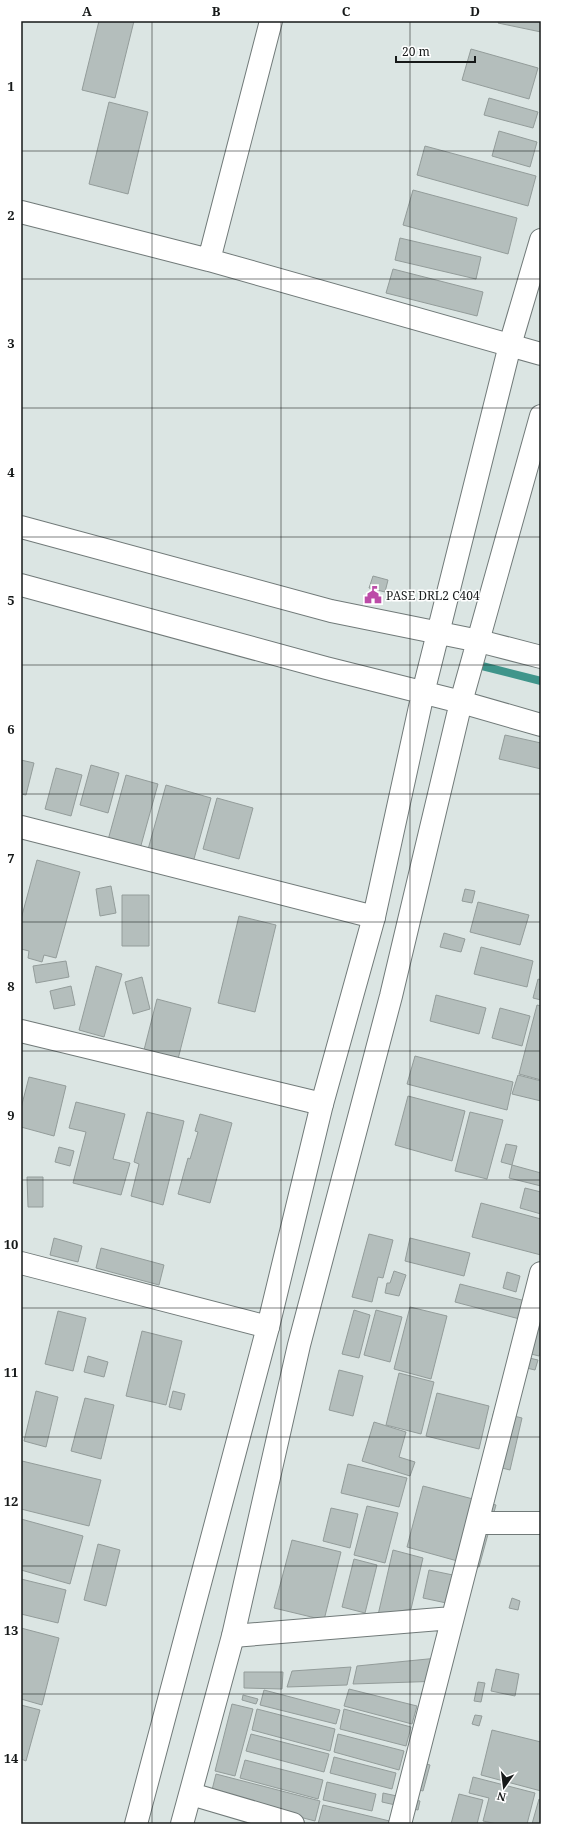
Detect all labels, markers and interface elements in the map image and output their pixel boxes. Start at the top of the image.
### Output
text: A [82,2,92,20]
text: B [212,2,221,20]
text: C [342,2,351,20]
text: D [470,2,480,20]
scale bar [396,38,475,64]
text: 20 m [402,43,430,60]
text: 1 [7,77,15,95]
text: 2 [7,206,15,224]
text: 3 [7,334,15,352]
text: 4 [7,463,15,481]
public building icon: PASE DRL2 C404 [363,585,383,605]
place label: PASE DRL2 C404 [386,587,480,604]
text: 5 [7,591,15,609]
text: 6 [7,720,15,738]
text: 7 [7,849,15,867]
text: 8 [7,977,15,995]
text: 9 [7,1106,15,1124]
text: 10 [4,1235,18,1253]
text: 11 [4,1363,18,1381]
text: 12 [4,1492,18,1510]
text: 13 [4,1621,18,1639]
text: 14 [4,1749,19,1767]
north arrow [484,1767,524,1807]
text: N [495,1789,507,1806]

